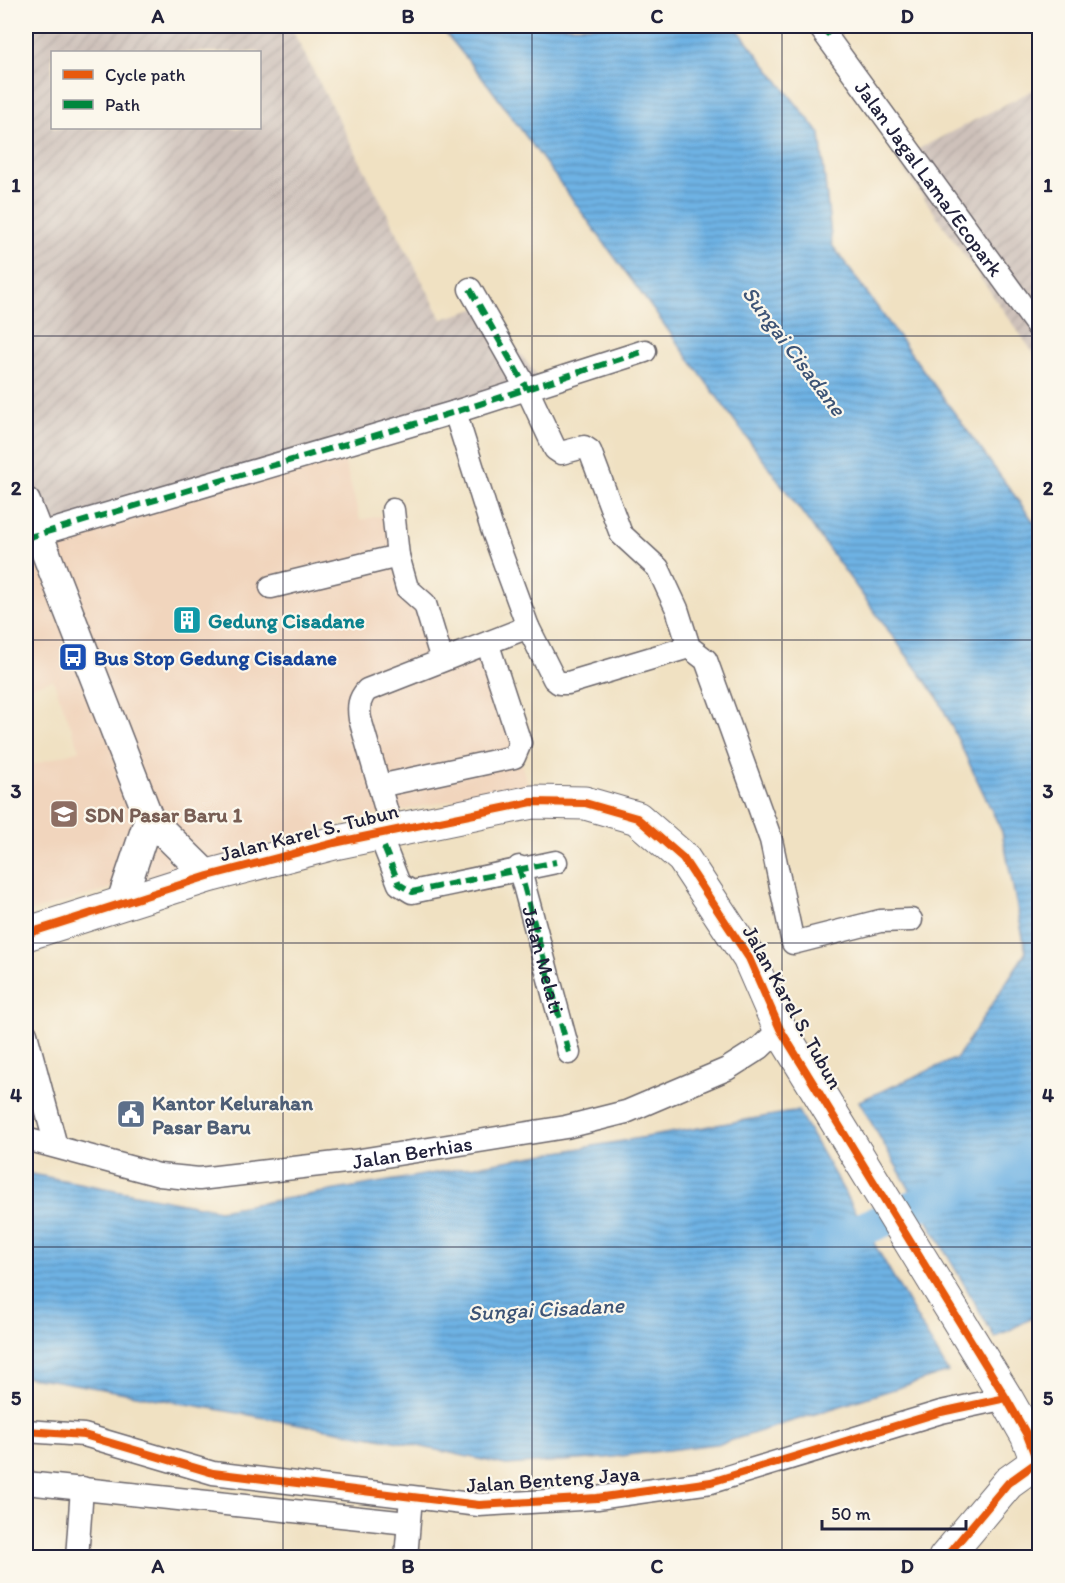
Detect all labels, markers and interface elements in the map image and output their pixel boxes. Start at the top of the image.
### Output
text: A [151,4,165,28]
text: B [402,4,415,28]
text: C [651,4,664,28]
text: D [900,4,914,28]
legend [51,51,261,129]
text: Cycle path [105,64,186,86]
street label: Jalan Jagal Lama/Ecopark [850,75,1009,281]
text: Path [105,94,140,116]
text: 1 [11,173,21,197]
text: 1 [1043,173,1053,197]
water label: Sungai Cisadane [736,281,853,423]
text: 2 [11,476,22,500]
text: 2 [1043,476,1054,500]
building icon: Gedung Cisadane [171,604,203,636]
place label: Gedung Cisadane [208,608,365,634]
bus stop icon: Bus Stop Gedung Cisadane [57,641,89,673]
place label: Bus Stop Gedung Cisadane [94,645,337,671]
text: 3 [11,779,22,803]
text: 3 [1043,779,1054,803]
school or university icon: SDN Pasar Baru 1 [48,798,80,830]
street label: Jalan Karel S. Tubun [217,798,401,866]
place label: SDN Pasar Baru 1 [85,802,242,827]
street label: Jalan Melati [518,903,570,1016]
street label: Jalan Karel S. Tubun [738,921,848,1093]
text: 4 [10,1083,22,1107]
text: 4 [1042,1083,1054,1107]
place label: Kantor Kelurahan Pasar Baru [152,1090,313,1139]
public building icon: Kantor Kelurahan Pasar Baru [115,1098,147,1130]
street label: Jalan Berhias [350,1130,474,1174]
water label: Sungai Cisadane [468,1291,626,1327]
text: 5 [11,1386,22,1410]
text: 5 [1043,1386,1054,1410]
street label: Jalan Benteng Jaya [465,1460,641,1498]
scale bar [822,1493,966,1531]
text: 50 m [831,1503,871,1525]
text: A [151,1554,165,1578]
text: B [402,1554,415,1578]
text: C [651,1554,664,1578]
text: D [900,1554,914,1578]

